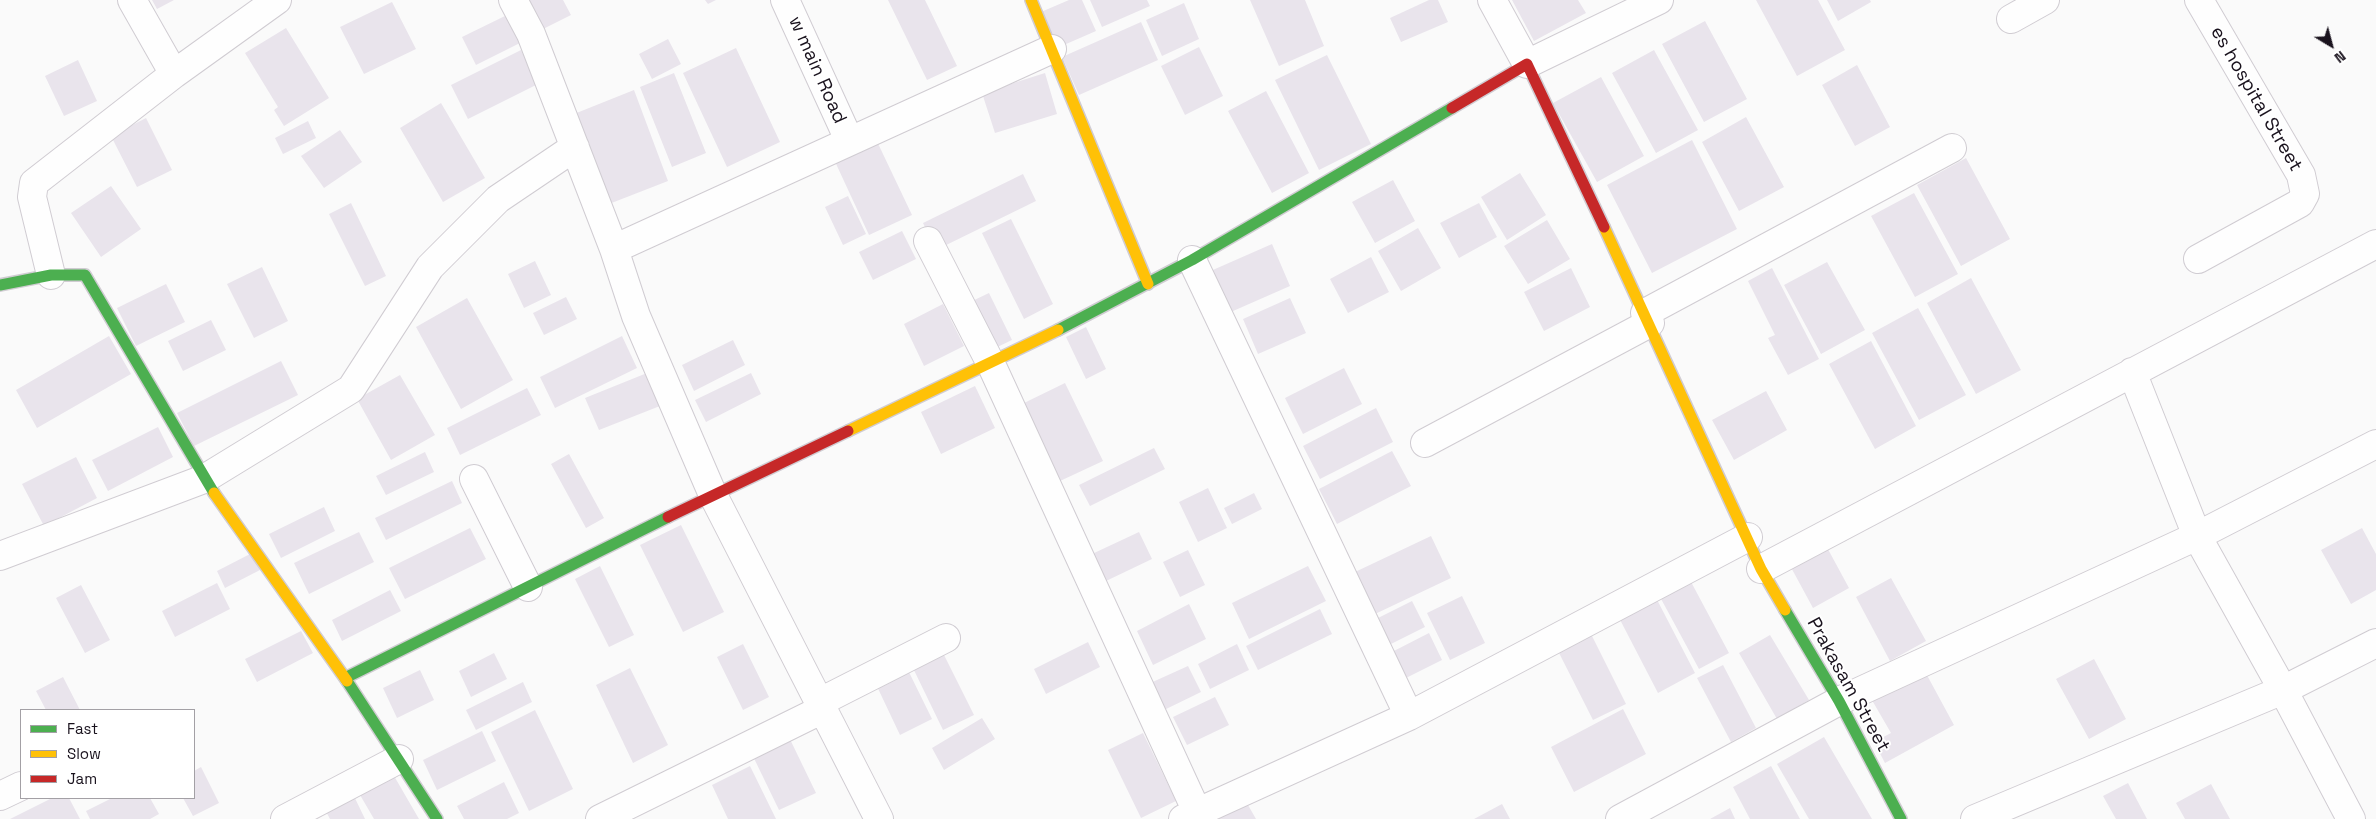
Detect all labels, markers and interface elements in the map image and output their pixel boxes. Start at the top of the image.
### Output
street label: w main Road [783,13,851,127]
north arrow [2306,20,2356,70]
street label: es hospital Street [2205,22,2307,176]
text: N [2331,47,2349,67]
street label: Prakasam Street [1802,614,1894,756]
legend [20,709,195,799]
text: Fast [67,719,98,738]
text: Slow [67,744,101,763]
text: Jam [67,769,97,788]

